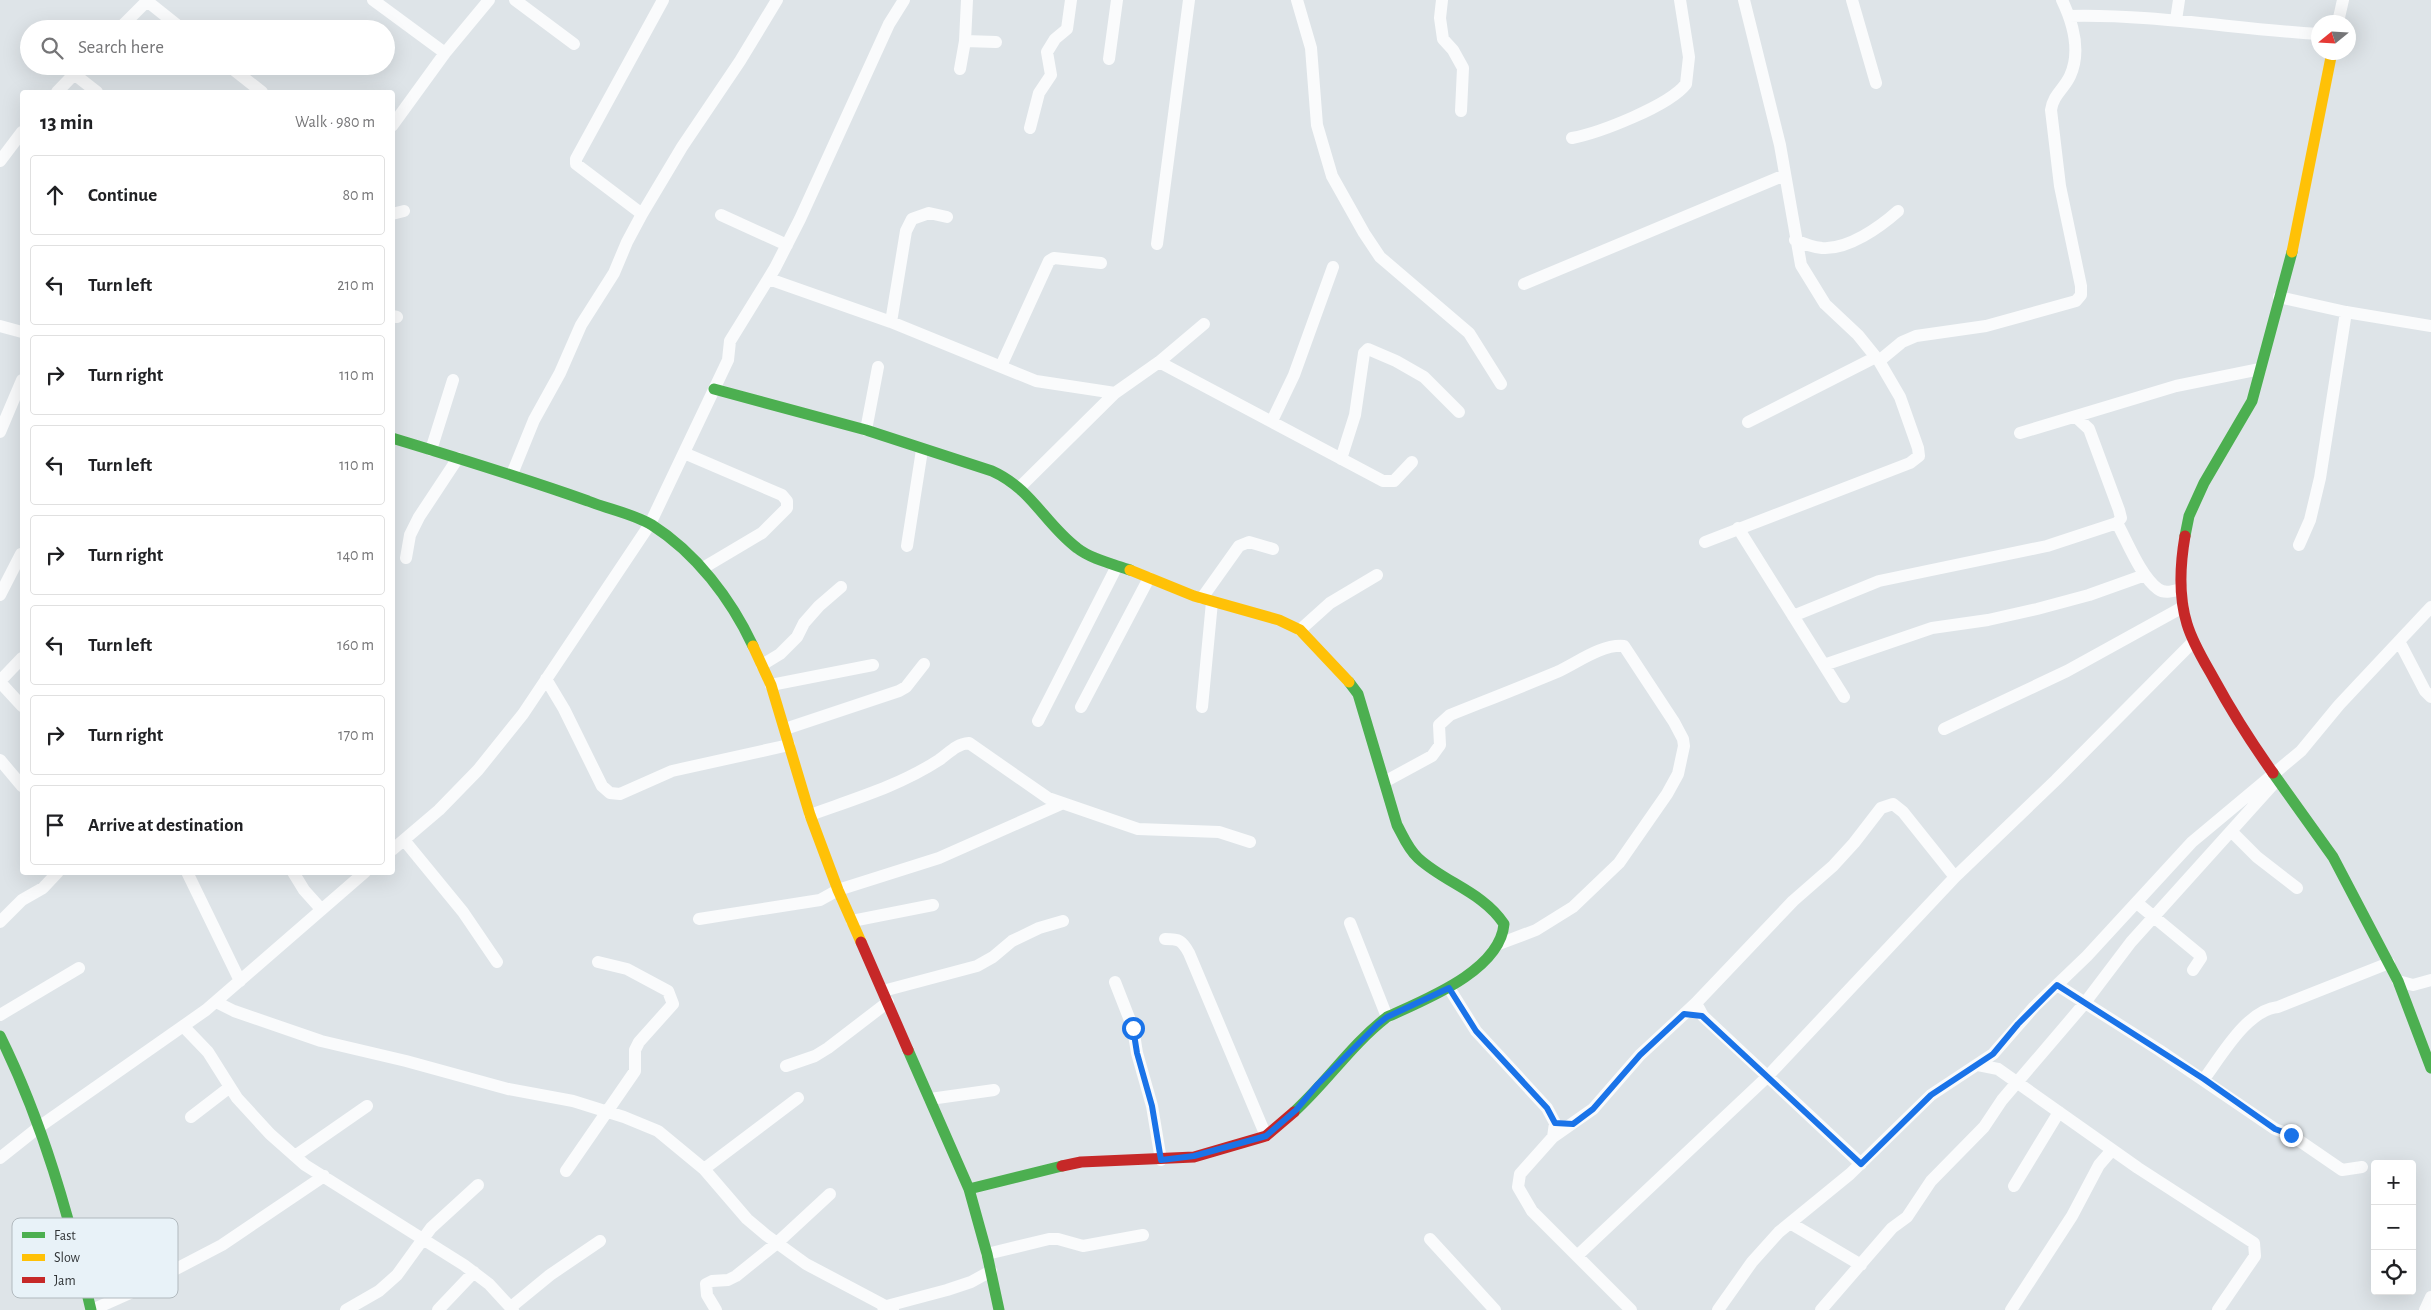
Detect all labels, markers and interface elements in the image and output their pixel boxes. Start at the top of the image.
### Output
north arrow [2311,15,2356,60]
search box [20,20,395,75]
icon: search [38,34,66,62]
text: Search here [78,38,164,57]
text: 13 min [40,112,93,133]
text: Walk · 980 m [295,114,375,130]
icon: ahead [41,181,69,209]
text: Continue [88,186,157,205]
text: 80 m [343,187,374,203]
icon: left [41,271,69,299]
text: Turn left [88,276,152,295]
text: 210 m [337,277,374,293]
icon: right [41,361,69,389]
text: Turn right [88,366,163,385]
text: 110 m [339,367,374,383]
icon: left [41,451,69,479]
text: Turn left [88,456,152,475]
text: 110 m [339,457,374,473]
icon: right [41,541,69,569]
text: Turn right [88,546,163,565]
text: 140 m [337,547,374,563]
icon: left [41,631,69,659]
text: Turn left [88,636,152,655]
text: 160 m [337,637,374,653]
icon: right [41,721,69,749]
text: Turn right [88,726,163,745]
text: 170 m [338,727,374,743]
icon: arrive [41,811,69,839]
text: Arrive at destination [88,816,244,835]
route start [1122,1017,1145,1040]
route end [2280,1124,2303,1147]
map controls [2371,1160,2416,1295]
button: + [2371,1160,2416,1205]
button: − [2371,1205,2416,1250]
legend [12,1218,178,1298]
text: Fast [54,1229,76,1243]
button: locate [2371,1250,2416,1295]
text: Slow [54,1251,81,1265]
text: Jam [54,1274,76,1288]

